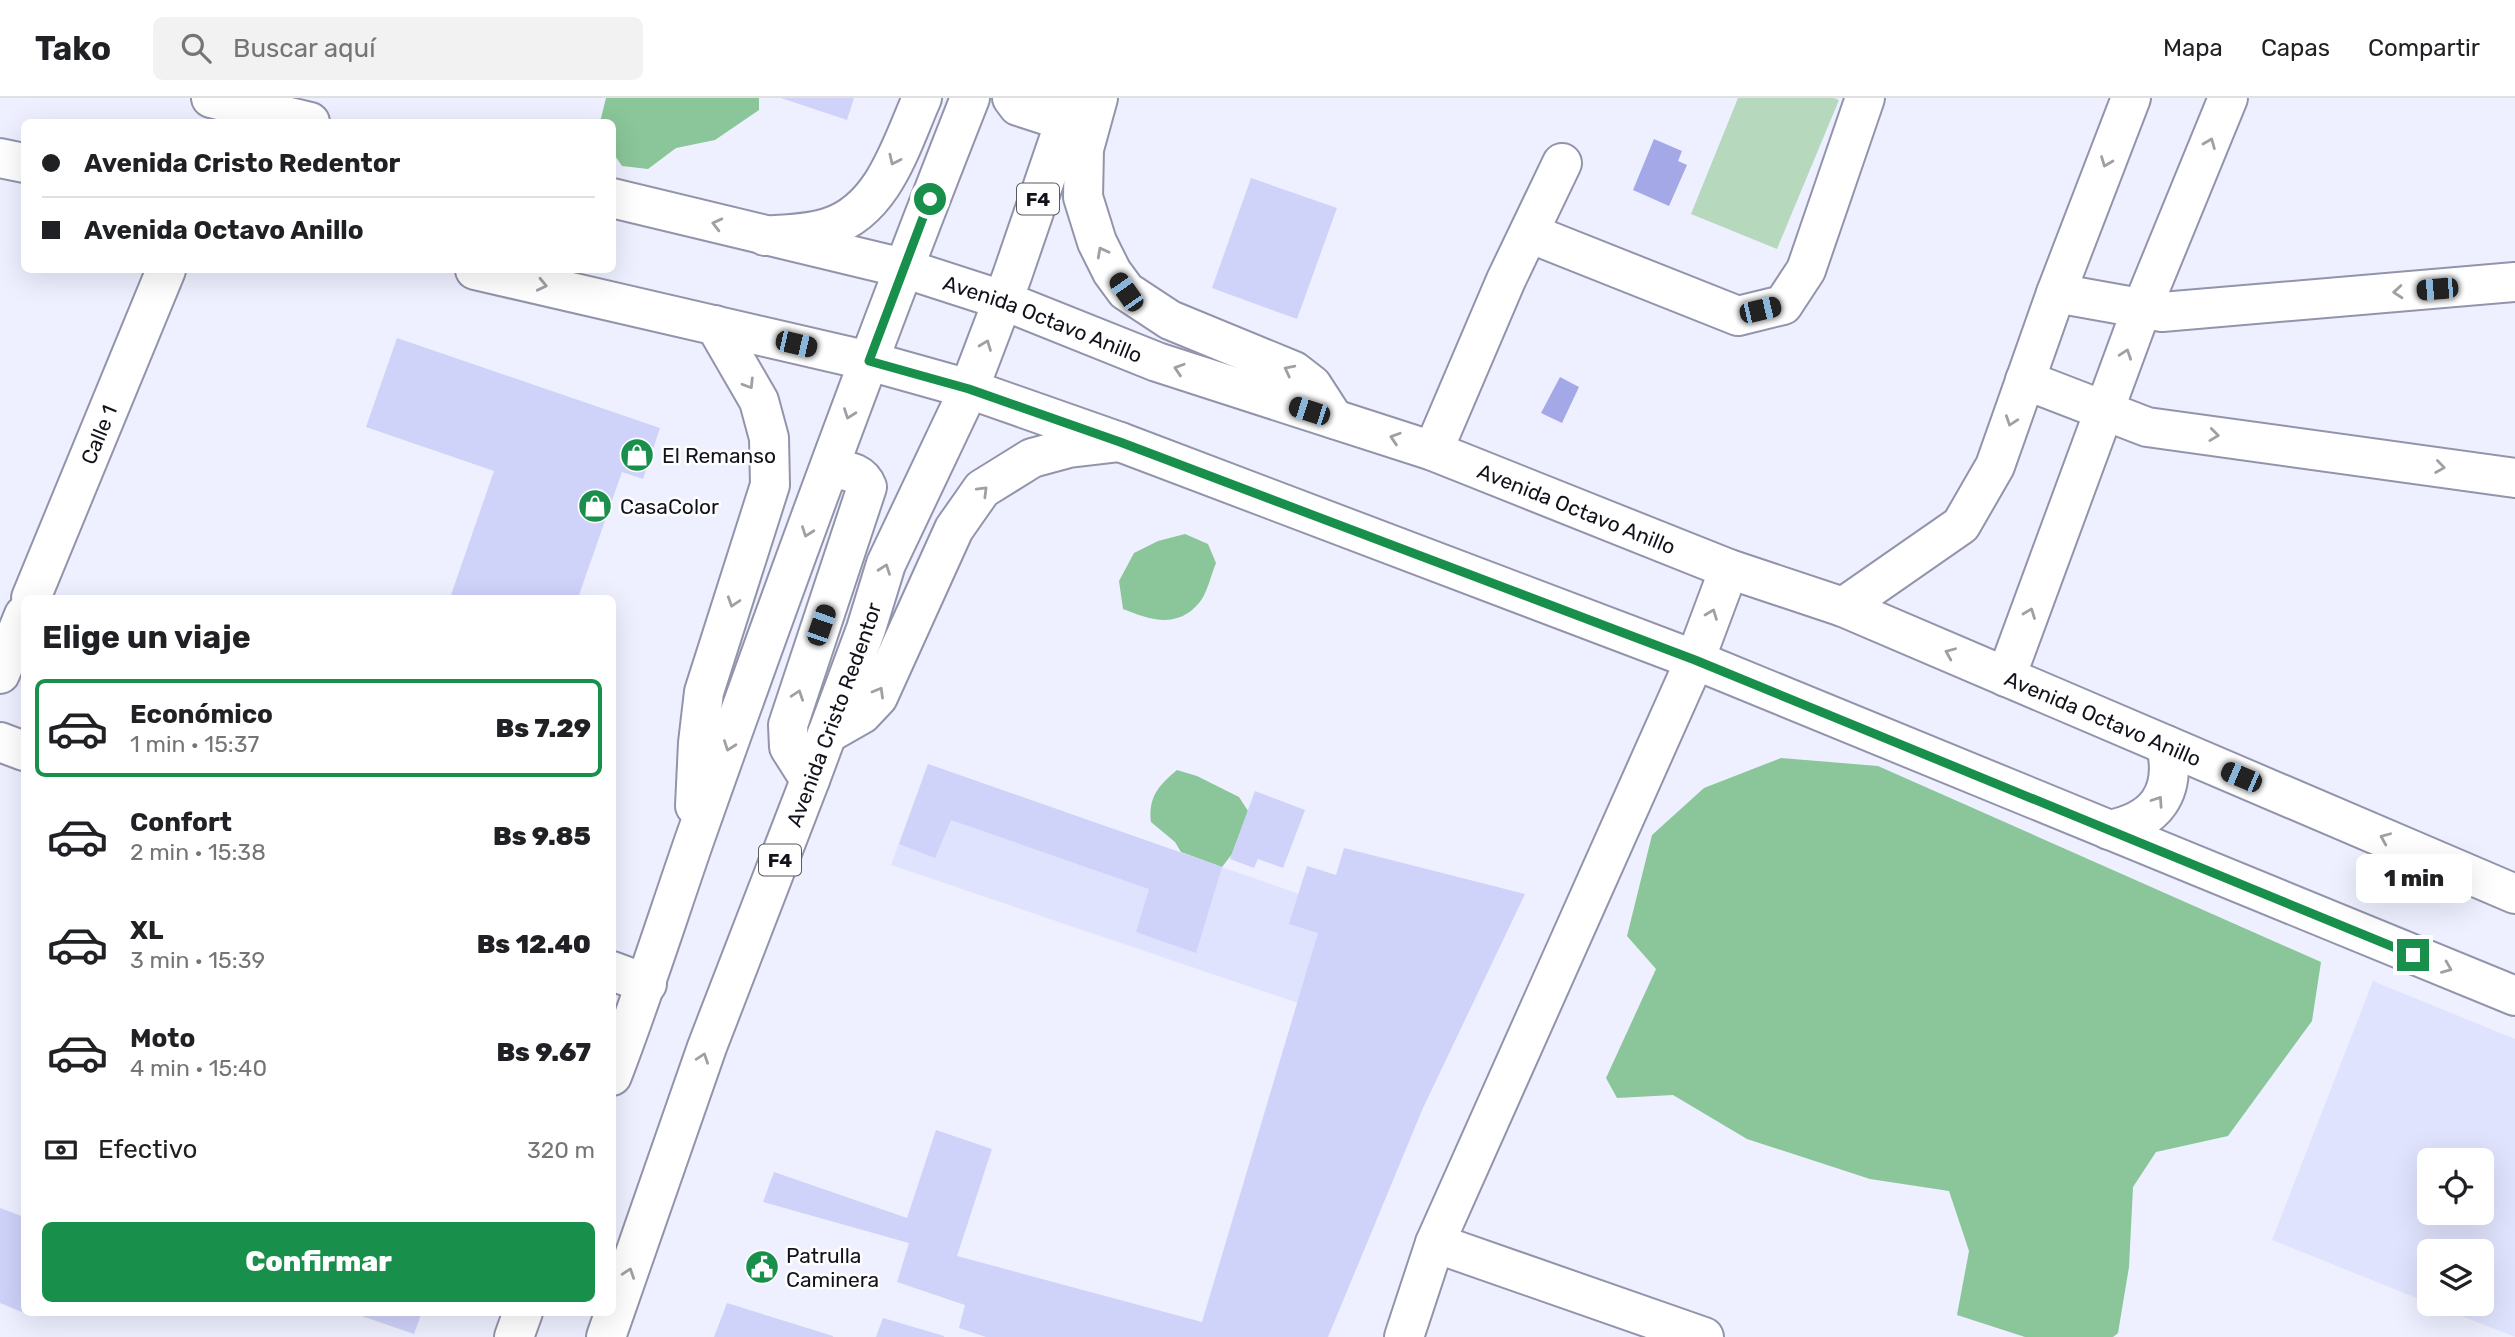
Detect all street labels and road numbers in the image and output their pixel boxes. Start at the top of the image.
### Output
road number: F4 [1017,184,1059,214]
street label: Avenida Octavo Anillo [940,269,1146,367]
street label: Calle 1 [75,401,122,468]
street label: Avenida Octavo Anillo [1474,458,1679,559]
street label: Avenida Cristo Redentor [781,599,886,830]
street label: Avenida Octavo Anillo [2001,665,2205,771]
road number: F4 [759,845,801,876]

